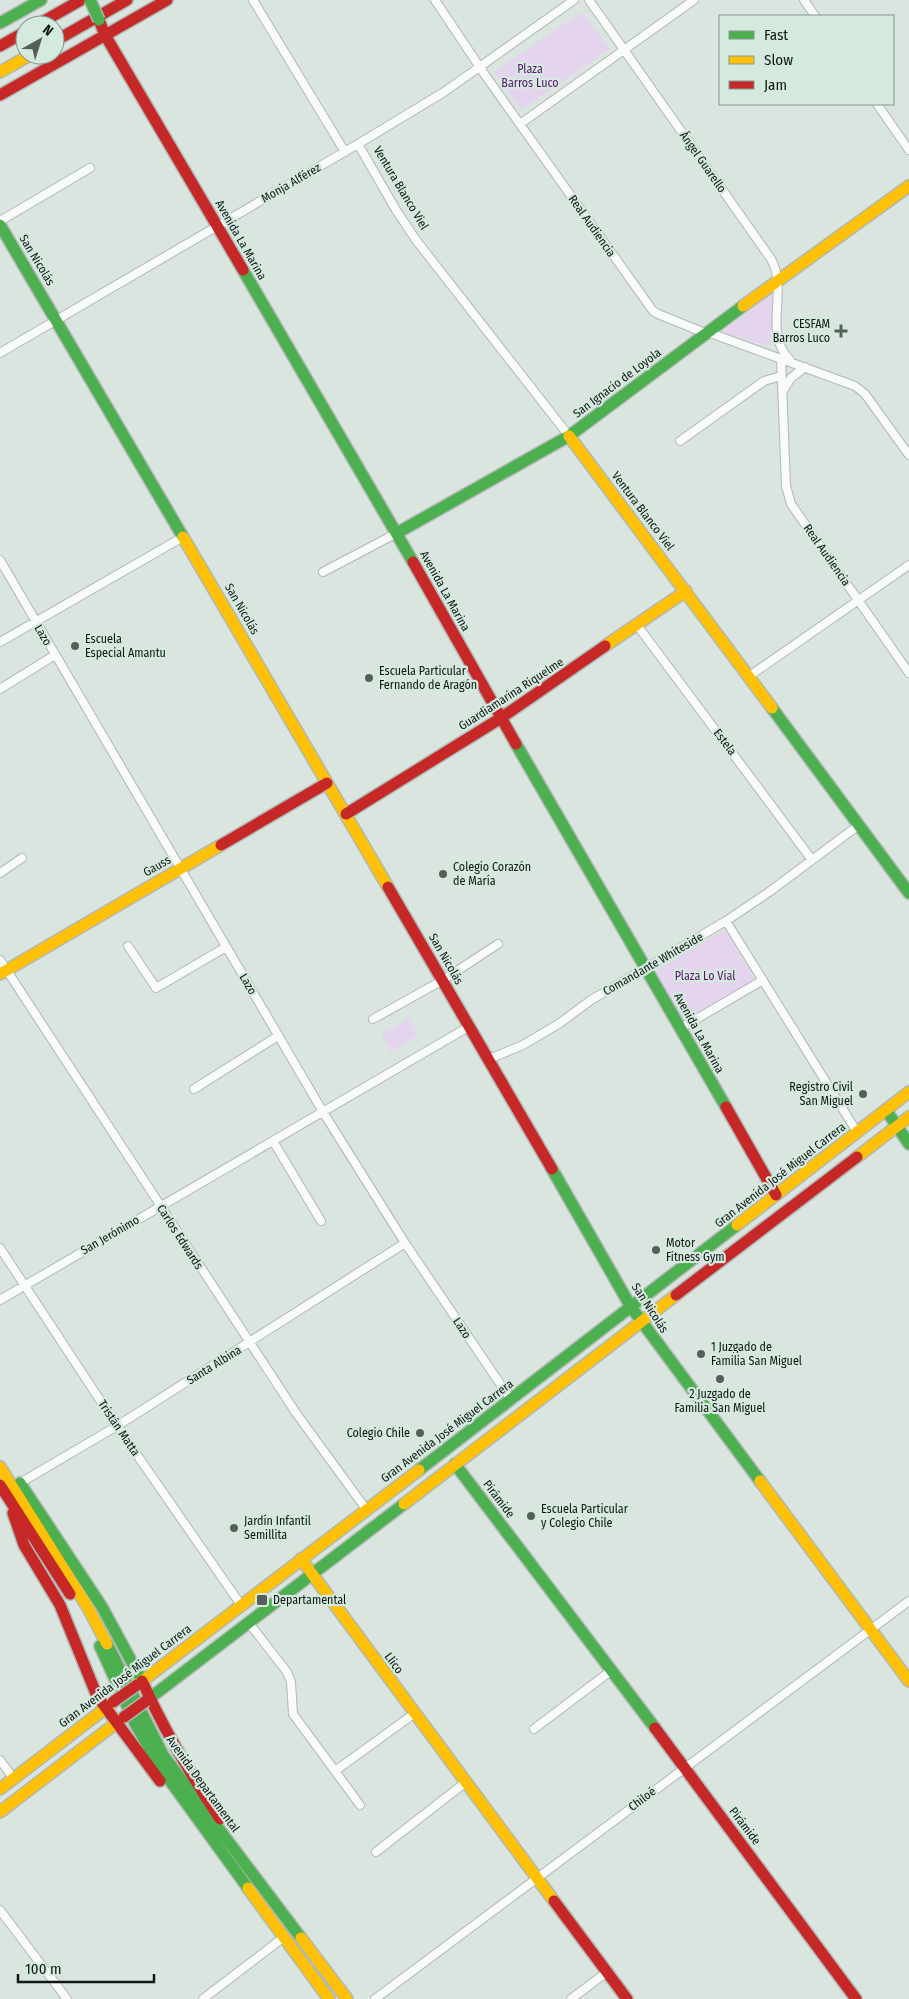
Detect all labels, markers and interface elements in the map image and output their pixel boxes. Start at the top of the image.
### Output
north arrow [15,15,65,65]
legend [719,15,894,105]
text: N [39,21,56,40]
text: Fast [764,26,788,44]
text: Slow [764,51,793,69]
park label: Plaza Barros Luco [501,62,559,90]
text: Jam [764,76,787,94]
street label: Ángel Guarello [677,128,730,195]
street label: Ventura Blanco Viel [371,144,431,232]
street label: Monja Alférez [259,160,323,206]
street label: Real Audiencia [566,192,619,260]
street label: Avenida La Marina [212,198,270,282]
street label: San Nicolás [16,232,58,288]
place label: CESFAM Barros Luco [773,317,830,345]
marker: CESFAM Barros Luco [834,324,848,338]
street label: San Ignacio de Loyola [570,345,664,421]
street label: Ventura Blanco Viel [609,469,677,553]
street label: Real Audiencia [801,521,854,589]
street label: Avenida La Marina [417,548,473,634]
street label: San Nicolás [222,581,262,637]
street label: Lazo [31,622,55,648]
place label: Escuela Especial Amantu [85,632,166,660]
marker: Escuela Especial Amantu [69,640,81,652]
street label: Guardiamarina Riquelme [456,655,566,733]
place label: Escuela Particular Fernando de Aragón [379,664,477,692]
marker: Escuela Particular Fernando de Aragón [363,672,375,684]
street label: Estela [711,726,739,758]
street label: Gauss [141,853,173,879]
place label: Colegio Corazón de María [453,860,531,888]
marker: Colegio Corazón de María [437,868,449,880]
street label: Comandante Whiteside [600,930,706,998]
street label: San Nicolás [426,931,466,987]
park label: Plaza Lo Vial [675,969,735,983]
street label: Lazo [236,971,260,997]
street label: Avenida La Marina [671,990,727,1076]
place label: Registro Civil San Miguel [789,1080,853,1108]
marker: Registro Civil San Miguel [857,1088,869,1100]
street label: Gran Avenida José Miguel Carrera [712,1120,848,1230]
street label: Carlos Edwards [154,1202,206,1272]
street label: San Jerónimo [78,1213,142,1257]
place label: Motor Fitness Gym [666,1236,724,1264]
marker: Motor Fitness Gym [650,1244,662,1256]
street label: San Nicolás [629,1280,671,1336]
street label: Lazo [450,1315,474,1341]
place label: 1 Juzgado de Familia San Miguel [711,1340,802,1368]
street label: Santa Albina [184,1343,244,1387]
marker: 1 Juzgado de Familia San Miguel [695,1348,707,1360]
marker: 2 Juzgado de Familia San Miguel [714,1373,726,1385]
street label: Gran Avenida José Miguel Carrera [378,1377,516,1485]
place label: 2 Juzgado de Familia San Miguel [675,1387,766,1415]
street label: Tristán Matta [95,1397,143,1459]
place label: Colegio Chile [347,1426,410,1440]
marker: Colegio Chile [414,1427,426,1439]
street label: Pirámide [480,1477,518,1521]
place label: Escuela Particular y Colegio Chile [541,1502,629,1530]
marker: Escuela Particular y Colegio Chile [525,1510,537,1522]
place label: Jardín Infantil Semillita [244,1514,311,1542]
marker: Jardín Infantil Semillita [228,1522,240,1534]
marker: Departamental [255,1593,269,1607]
place label: Departamental [273,1593,346,1607]
street label: Gran Avenida José Miguel Carrera [56,1622,194,1730]
street label: Llico [382,1650,406,1676]
street label: Avenida Departamental [163,1733,243,1835]
street label: Chiloé [626,1784,659,1814]
street label: Pirámide [726,1804,764,1848]
scale bar [18,1952,154,1984]
text: 100 m [25,1960,62,1978]

